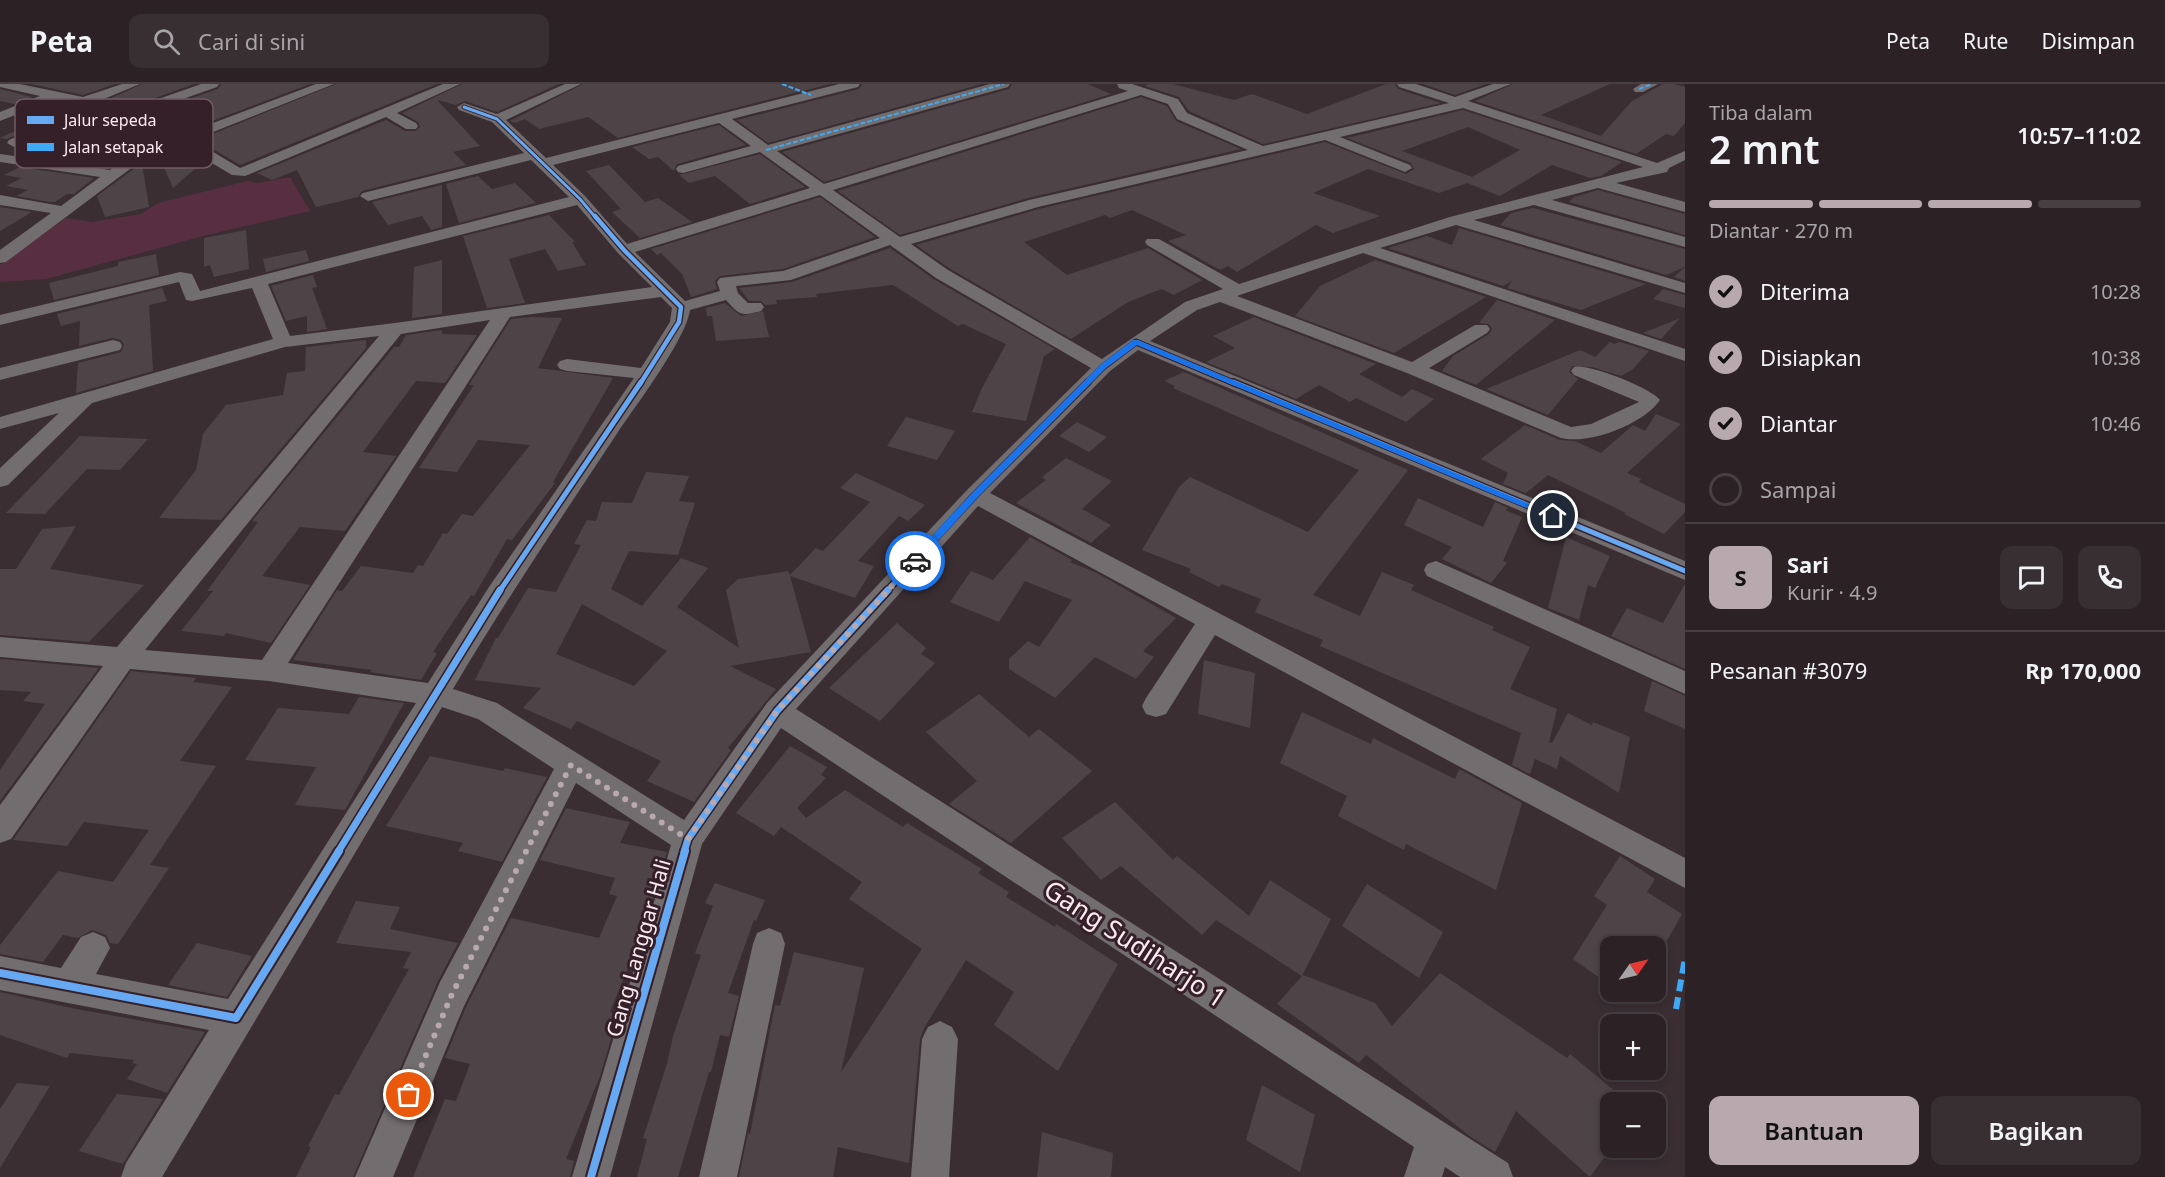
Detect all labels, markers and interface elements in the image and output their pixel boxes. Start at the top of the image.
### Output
search box [129,14,549,68]
text: Peta [30,22,93,60]
icon: search [150,25,183,58]
text: Cari di sini [198,26,305,56]
text: Peta [1886,27,1930,55]
text: Rute [1963,27,2008,55]
text: Disimpan [2041,27,2135,55]
legend [15,99,213,168]
text: Tiba dalam [1709,99,1813,126]
text: Jalur sepeda [62,109,157,131]
text: 10:57–11:02 [2017,120,2141,150]
text: 2 mnt [1709,122,1820,175]
text: Jalan setapak [62,136,164,158]
text: Diantar · 270 m [1709,217,1853,244]
icon: check [1709,275,1742,308]
text: Diterima [1760,276,1850,306]
text: 10:28 [2090,278,2141,305]
icon: check [1709,341,1742,374]
text: Disiapkan [1760,342,1862,372]
text: 10:38 [2090,344,2141,371]
icon: check [1709,407,1742,440]
text: Diantar [1760,408,1837,438]
text: 10:46 [2090,410,2141,437]
text: Sampai [1760,474,1837,504]
pin [1527,490,1578,541]
icon: home [1536,499,1569,532]
courier [885,531,945,591]
icon: car [899,545,932,578]
button: chat [2000,546,2063,609]
button: phone [2078,546,2141,609]
text: Sari [1787,549,1829,579]
text: S [1734,562,1747,592]
text: Kurir · 4.9 [1787,579,1877,606]
text: Pesanan #3079 [1709,655,1867,685]
text: Rp 170,000 [2025,655,2141,685]
street label: Gang Langgar Hali [599,855,677,1040]
street label: Gang Sudiharjo 1 [1037,871,1234,1016]
north arrow [1600,936,1666,1002]
map controls [1600,936,1666,1158]
button: + [1600,1014,1666,1080]
pin [383,1069,434,1120]
icon: bag [392,1078,425,1111]
button: − [1600,1092,1666,1158]
button: Bantuan [1709,1096,1919,1165]
button: Bagikan [1931,1096,2141,1165]

